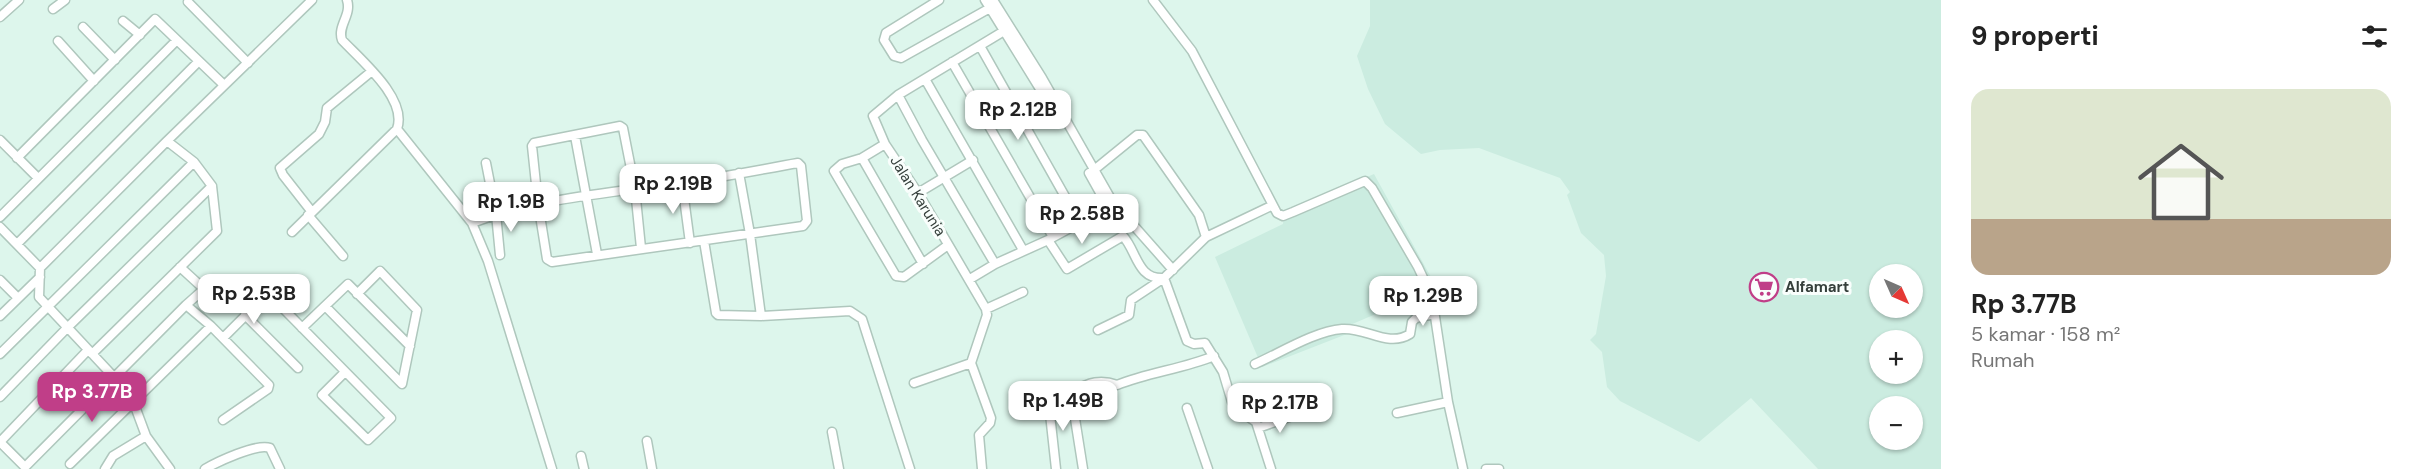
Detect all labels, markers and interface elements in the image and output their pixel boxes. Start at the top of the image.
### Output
text: 9 properti [1971,19,2099,53]
icon: filters [2358,20,2391,53]
pin: Rp 2.12B [956,90,1080,141]
text: Rp 2.12B [979,96,1057,122]
icon: home [2127,128,2235,236]
street label: Jalan Karunia [885,152,951,240]
pin: Rp 2.19B [611,164,735,215]
text: Rp 2.19B [633,170,713,196]
pin: Rp 1.9B [456,182,566,233]
text: Rp 1.9B [477,188,545,214]
pin: Rp 2.58B [1020,194,1144,245]
text: Rp 2.58B [1040,200,1124,226]
north arrow [1869,264,1923,318]
map controls [1869,264,1923,450]
supermarket icon: Alfamart [1748,271,1780,303]
pin: Rp 2.53B [192,274,316,325]
pin: Rp 1.29B [1361,276,1485,327]
place label: Alfamart [1785,277,1849,297]
text: Rp 2.53B [212,280,296,306]
text: Rp 1.29B [1383,282,1463,308]
text: Rp 3.77B [1971,287,2077,321]
text: 5 kamar · 158 m² [1971,321,2120,347]
button: + [1869,330,1923,384]
text: Rumah [1971,347,2035,373]
pin: Rp 3.77B [30,372,154,423]
text: Rp 3.77B [51,378,133,404]
pin: Rp 1.49B [1001,381,1125,432]
pin: Rp 2.17B [1218,383,1342,434]
text: Rp 1.49B [1022,387,1104,413]
text: Rp 2.17B [1241,389,1319,415]
button: − [1869,396,1923,450]

